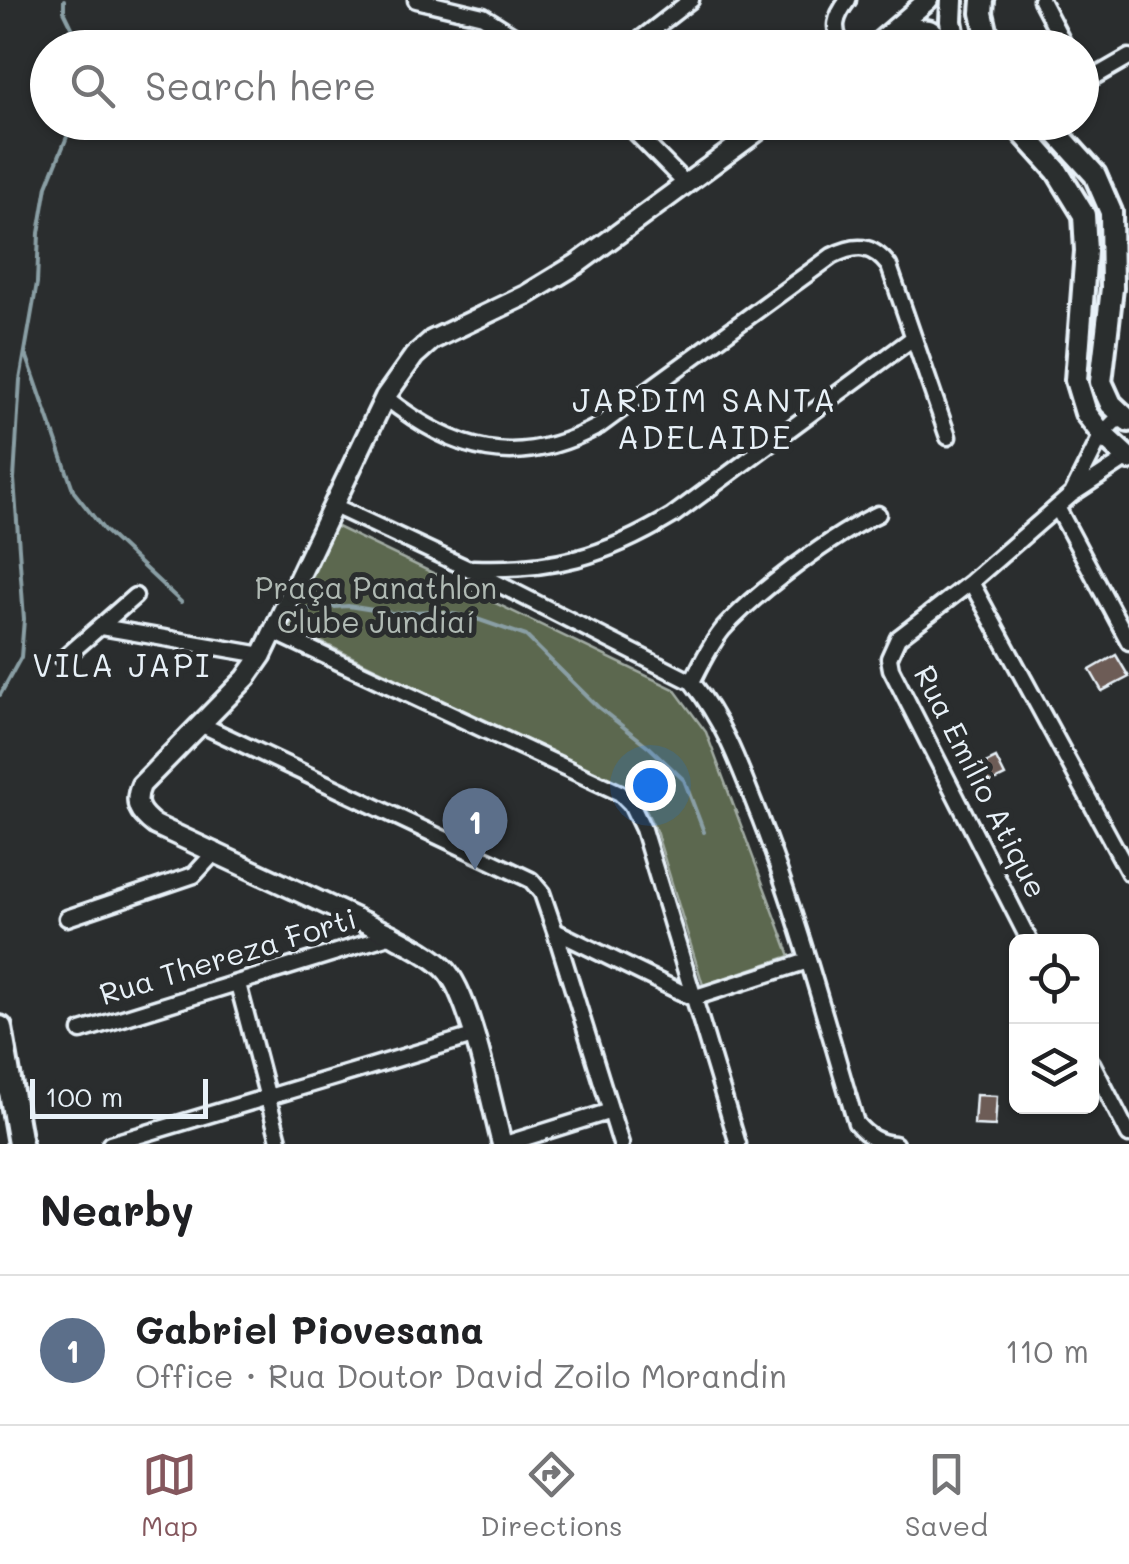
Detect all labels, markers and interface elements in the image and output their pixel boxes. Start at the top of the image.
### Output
search box [30,30,1099,140]
icon: search [65,58,120,113]
text: Search here [145,60,376,110]
district label: JARDIM SANTA ADELAIDE [572,378,838,457]
park label: Praça Panathlon Clube Jundiaí [255,567,497,641]
district label: VILA JAPI [32,643,212,685]
street label: Rua Emílio Atique [906,658,1058,904]
your location [625,760,676,811]
pin: 1 [442,788,508,870]
street label: Rua Thereza Forti [94,897,361,1013]
map controls [1009,934,1099,1114]
button: locate [1009,934,1099,1024]
button: layers [1009,1024,1099,1114]
scale bar [30,1074,208,1118]
text: 100 m [45,1078,123,1114]
text: Nearby [40,1182,194,1237]
text: Gabriel Piovesana [135,1304,484,1354]
text: 1 [65,1329,80,1371]
text: 110 m [1005,1329,1089,1371]
text: Office · Rua Doutor David Zoilo Morandin [135,1354,787,1396]
tab: Map [141,1447,198,1543]
tab: Directions [480,1447,623,1543]
tab: Saved [905,1447,988,1543]

